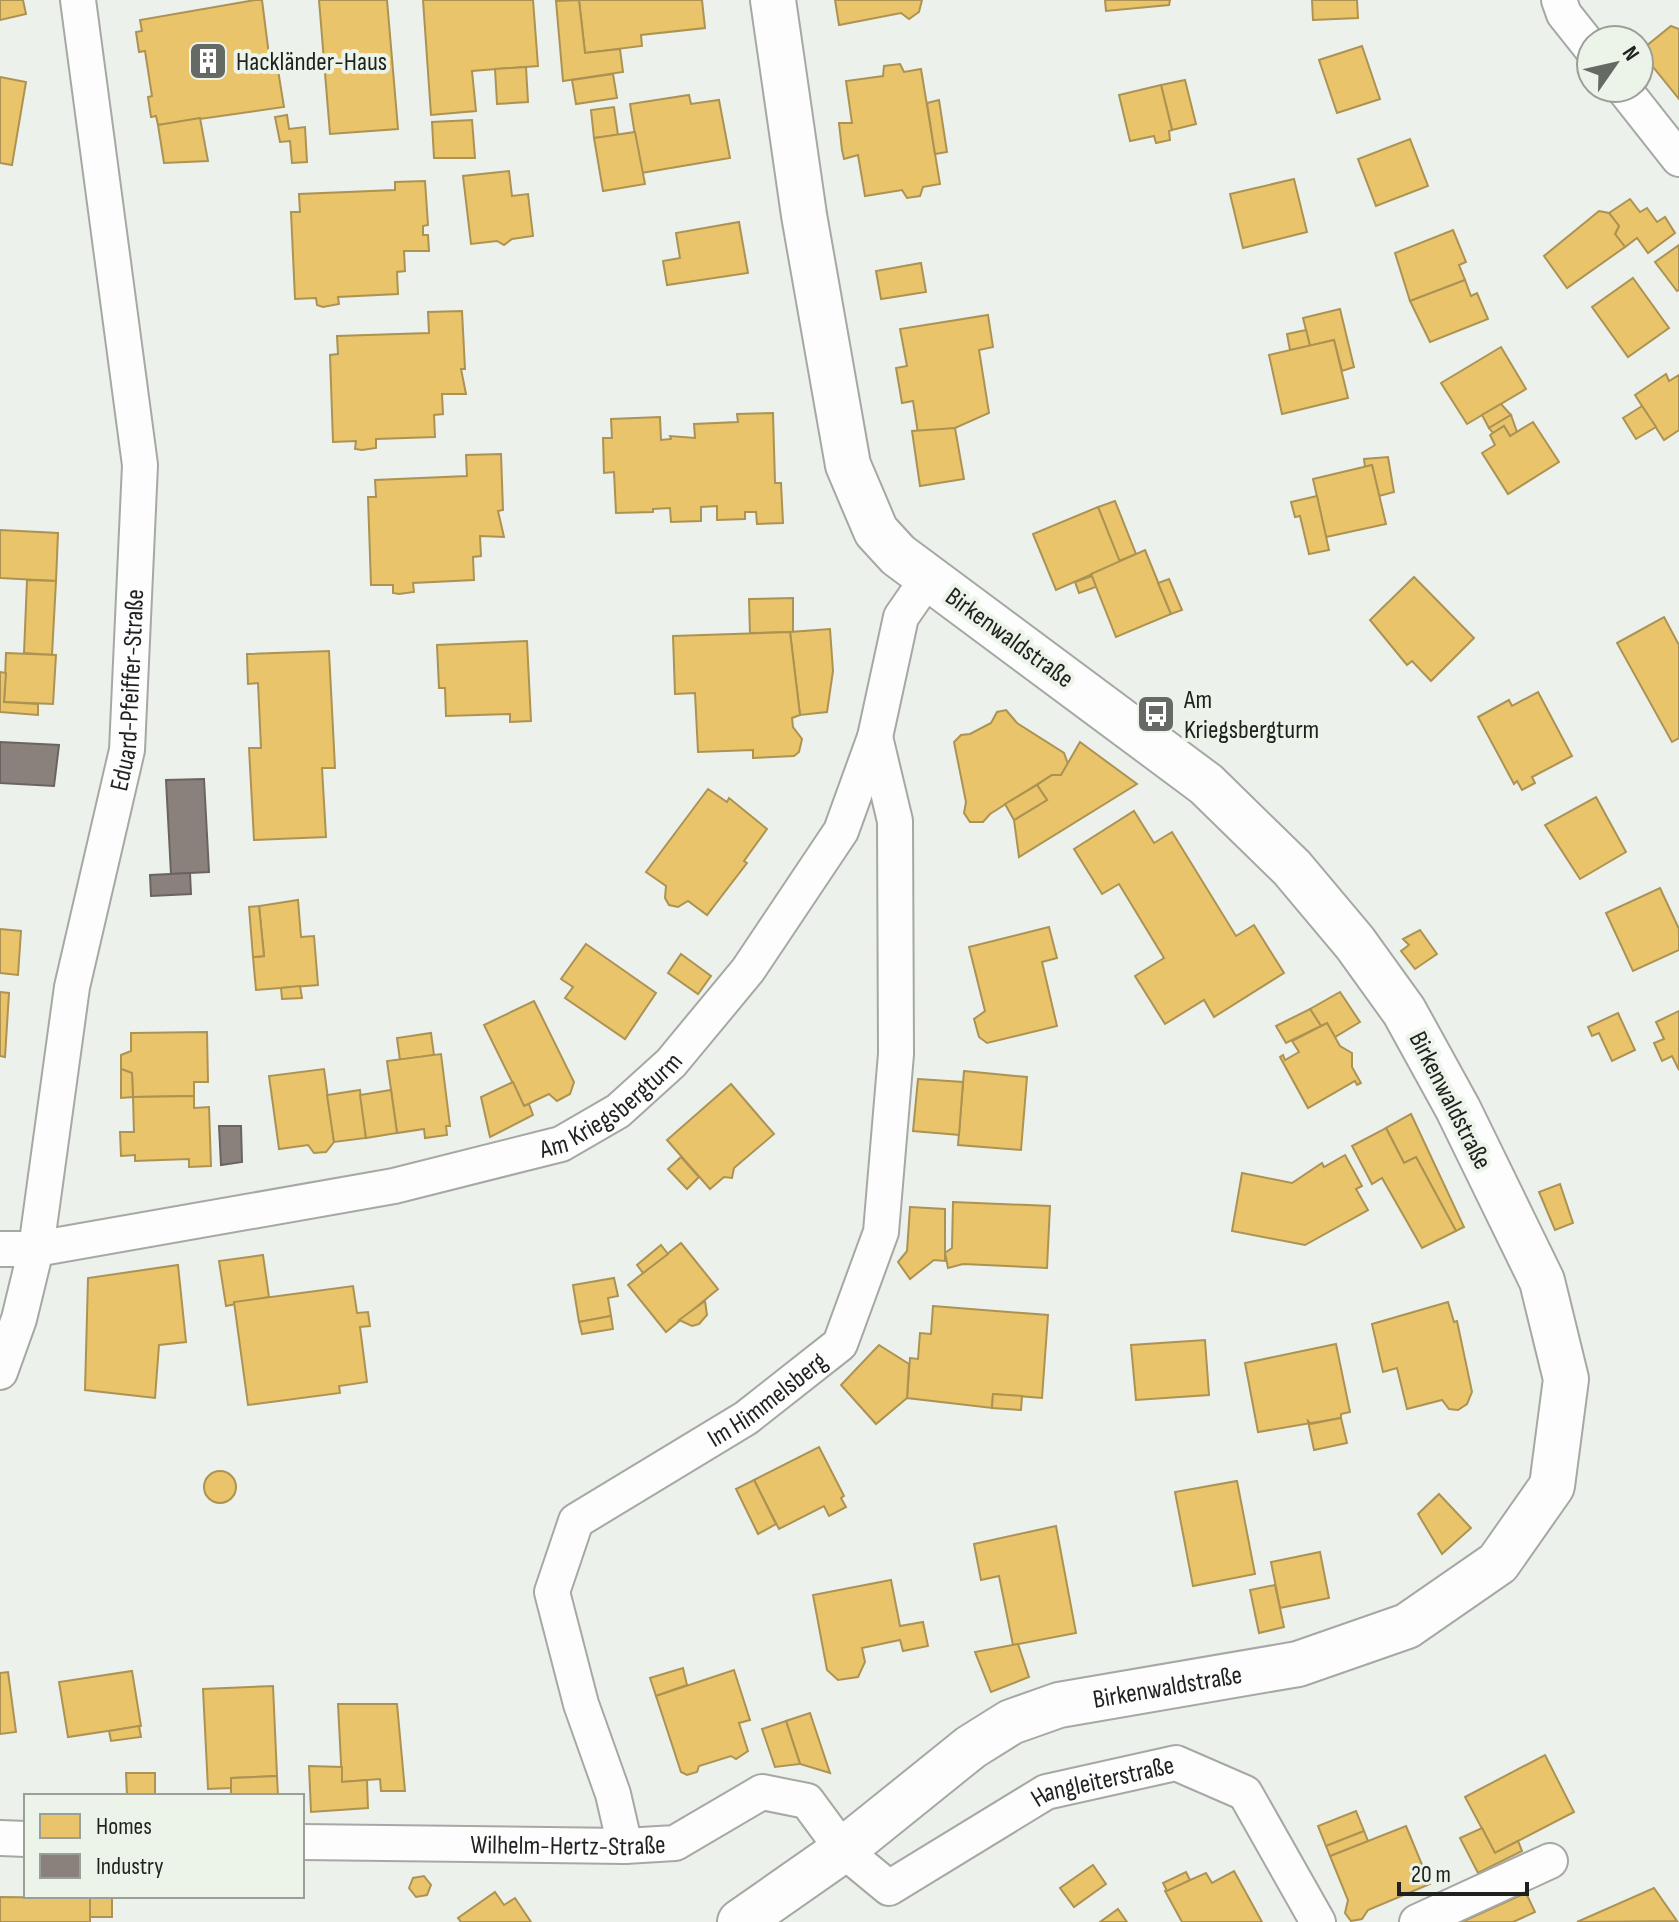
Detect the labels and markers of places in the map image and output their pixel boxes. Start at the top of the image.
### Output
building icon: Hackländer-Haus [187,40,229,82]
place label: Hackländer-Haus [236,47,387,78]
place label: Am Kriegsbergturm [1183,685,1319,746]
bus stop icon: Am Kriegsbergturm [1135,693,1177,735]

